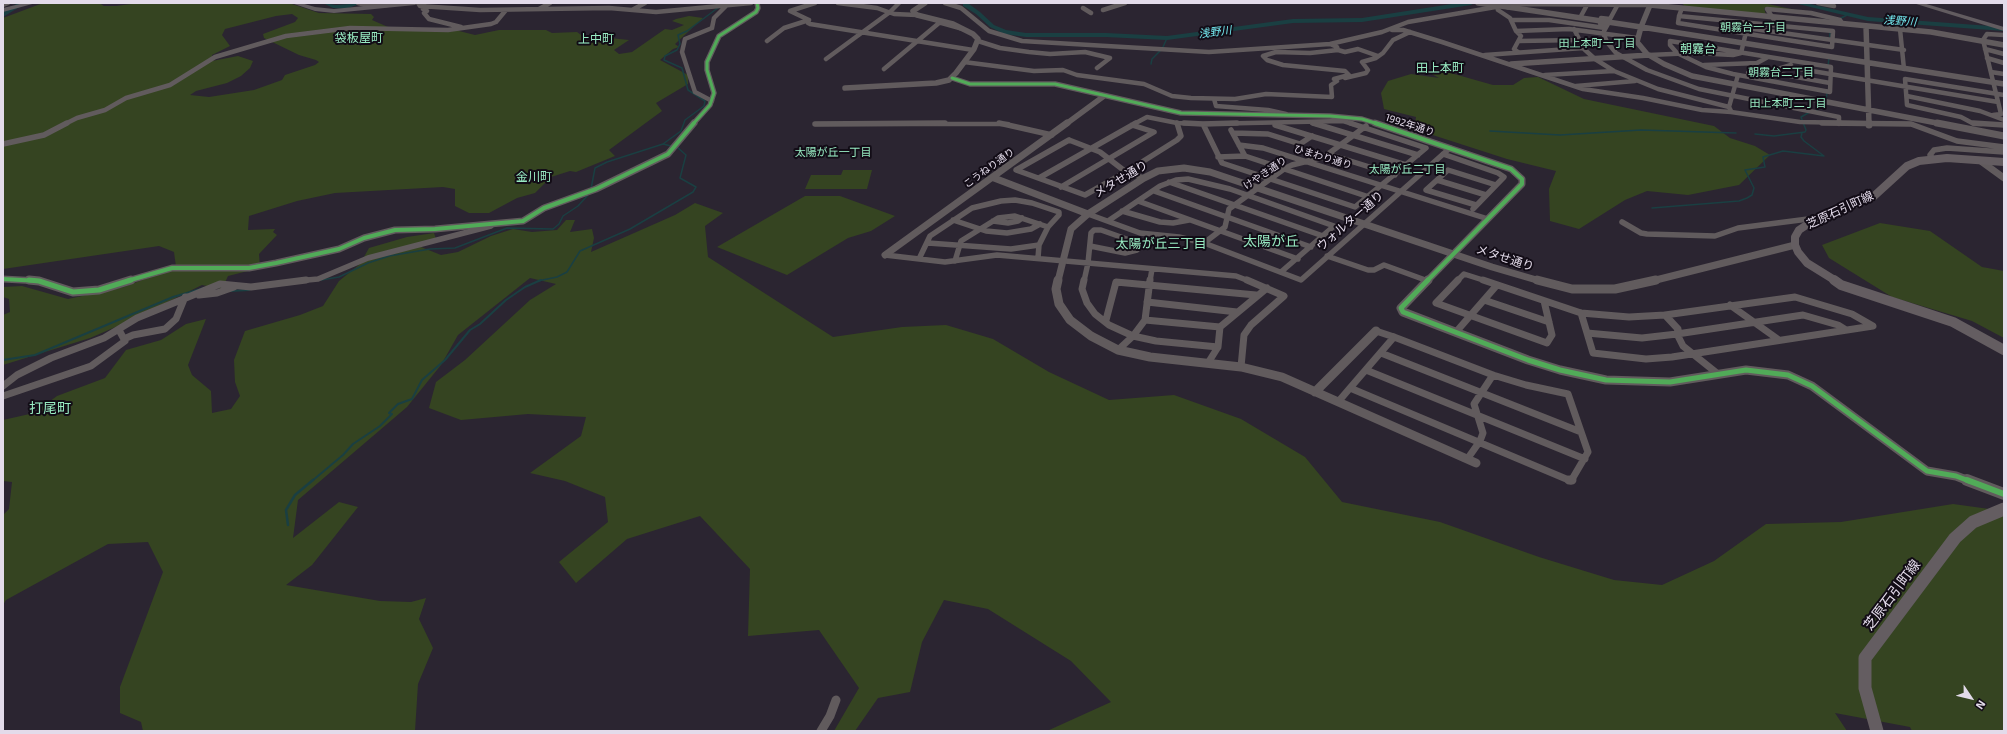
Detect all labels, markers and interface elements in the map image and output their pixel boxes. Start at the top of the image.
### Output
water label: 浅野川 [1883,13,1917,29]
district label: 朝霧台一丁目 [1720,20,1786,34]
water label: 浅野川 [1198,23,1232,41]
district label: 袋板屋町 [335,31,383,45]
district label: 上中町 [578,32,614,46]
district label: 田上本町一丁目 [1559,36,1635,50]
district label: 朝霧台 [1680,42,1716,56]
district label: 田上本町 [1416,61,1464,75]
district label: 朝霧台二丁目 [1748,65,1814,79]
district label: 田上本町二丁目 [1750,96,1826,110]
street label: 1992年通り [1384,111,1436,139]
street label: ひまわり通り [1293,142,1353,172]
district label: 太陽が丘一丁目 [795,145,871,159]
street label: こうねり通り [961,146,1017,190]
street label: けやき通り [1241,154,1289,192]
street label: メタせ通り [1092,157,1150,201]
district label: 太陽が丘二丁目 [1369,162,1445,176]
district label: 金川町 [516,170,552,184]
street label: ウォルター通り [1314,188,1386,254]
street label: 芝原石引町線 [1804,188,1876,232]
district label: 太陽が丘 [1243,233,1299,249]
district label: 太陽が丘三丁目 [1116,236,1206,252]
street label: メタせ通り [1474,242,1536,274]
district label: 打尾町 [29,400,71,416]
street label: 芝原石引町線 [1860,556,1924,634]
north arrow [1951,678,1991,718]
text: N [1974,698,1989,712]

